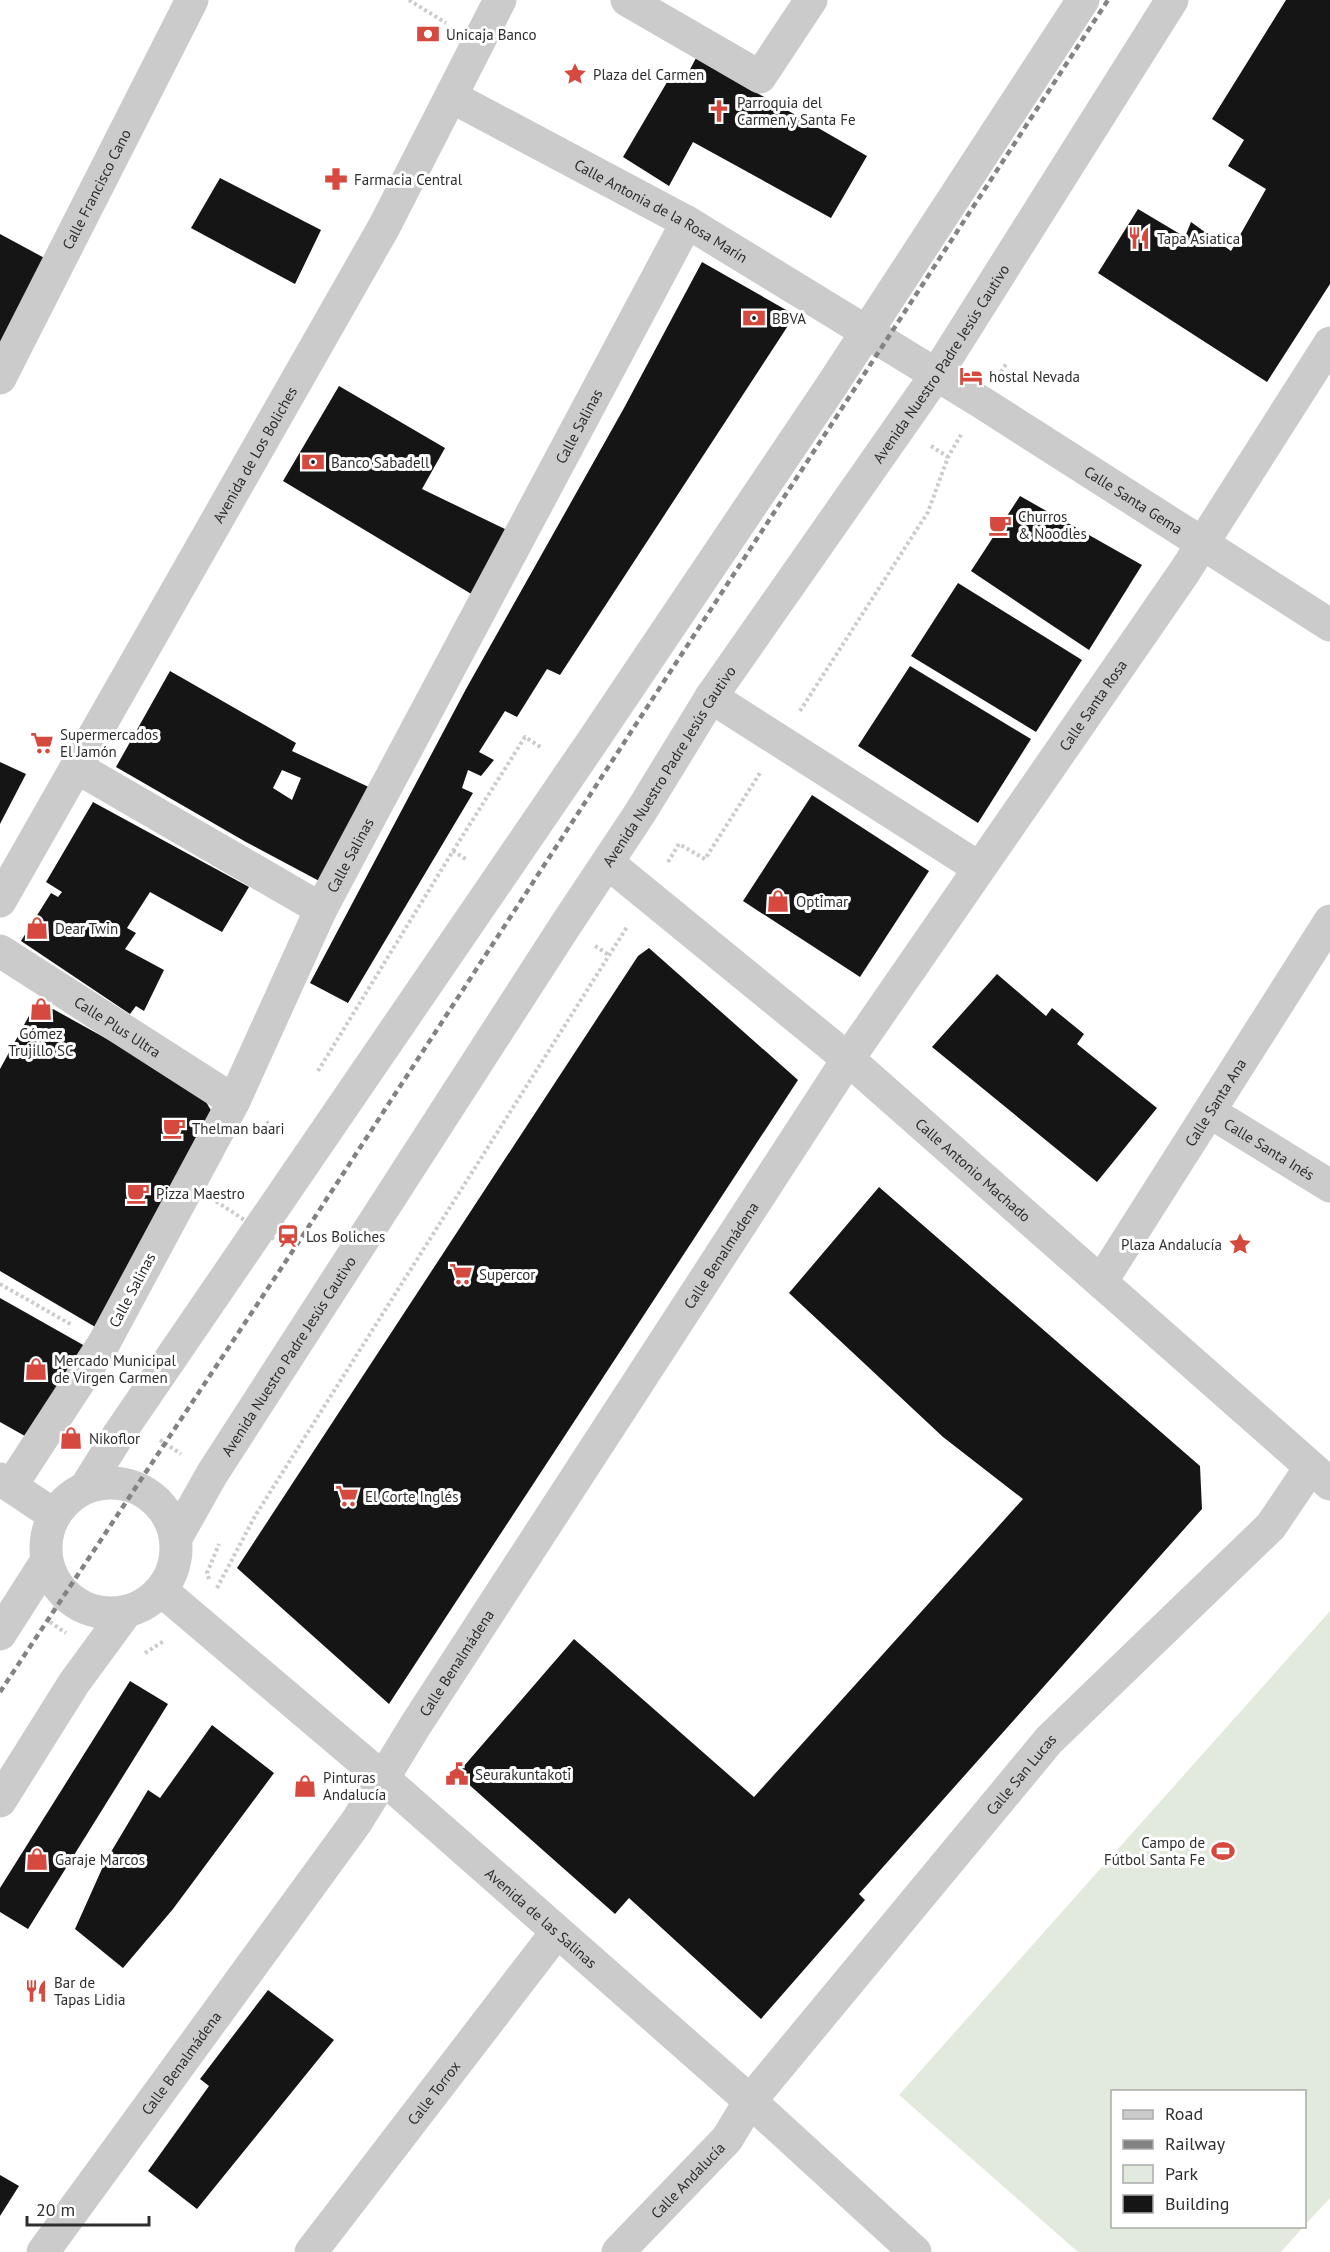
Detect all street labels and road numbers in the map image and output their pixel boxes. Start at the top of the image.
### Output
street label: Calle Francisco Cano [58,126,134,252]
street label: Calle Antonia de la Rosa Marín [571,154,751,266]
street label: Avenida Nuestro Padre Jesús Cautivo [868,260,1013,466]
street label: Avenida de Los Boliches [208,383,301,526]
street label: Calle Salinas [551,385,606,467]
street label: Calle Santa Gema [1081,461,1186,538]
street label: Calle Santa Rosa [1054,656,1131,754]
street label: Avenida Nuestro Padre Jesús Cautivo [598,662,740,870]
street label: Calle Salinas [322,814,377,896]
street label: Calle Plus Ultra [71,992,165,1061]
street label: Calle Santa Ana [1180,1055,1250,1150]
street label: Calle Antonio Machado [912,1114,1035,1226]
street label: Calle Santa Inés [1221,1114,1318,1184]
street label: Calle Benalmádena [679,1198,762,1312]
street label: Calle Salinas [104,1249,160,1331]
street label: Avenida Nuestro Padre Jesús Cautivo [217,1252,360,1459]
street label: Calle Benalmádena [414,1606,498,1720]
street label: Calle San Lucas [982,1729,1060,1819]
street label: Avenida de las Salinas [482,1863,601,1972]
street label: Calle Benalmádena [137,2007,225,2118]
street label: Calle Torrox [403,2057,464,2128]
street label: Calle Andalucía [646,2138,729,2222]

